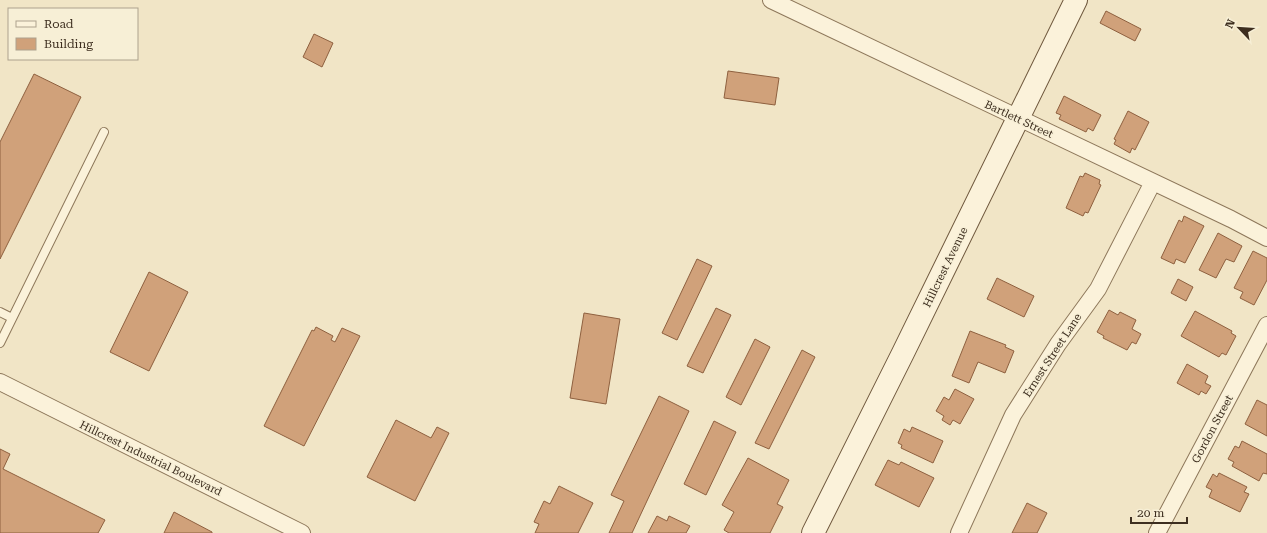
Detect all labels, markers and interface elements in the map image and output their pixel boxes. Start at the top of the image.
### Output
legend [8,8,138,60]
north arrow [1219,8,1259,48]
text: Road [44,17,74,31]
text: N [1223,17,1238,31]
text: Building [44,37,93,51]
street label: Bartlett Street [982,98,1055,141]
street label: Hillcrest Avenue [920,225,970,309]
street label: Ernest Street Lane [1021,311,1084,400]
street label: Gordon Street [1189,393,1236,465]
street label: Hillcrest Industrial Boulevard [77,418,224,499]
scale bar [1131,499,1187,525]
text: 20 m [1137,506,1164,520]

